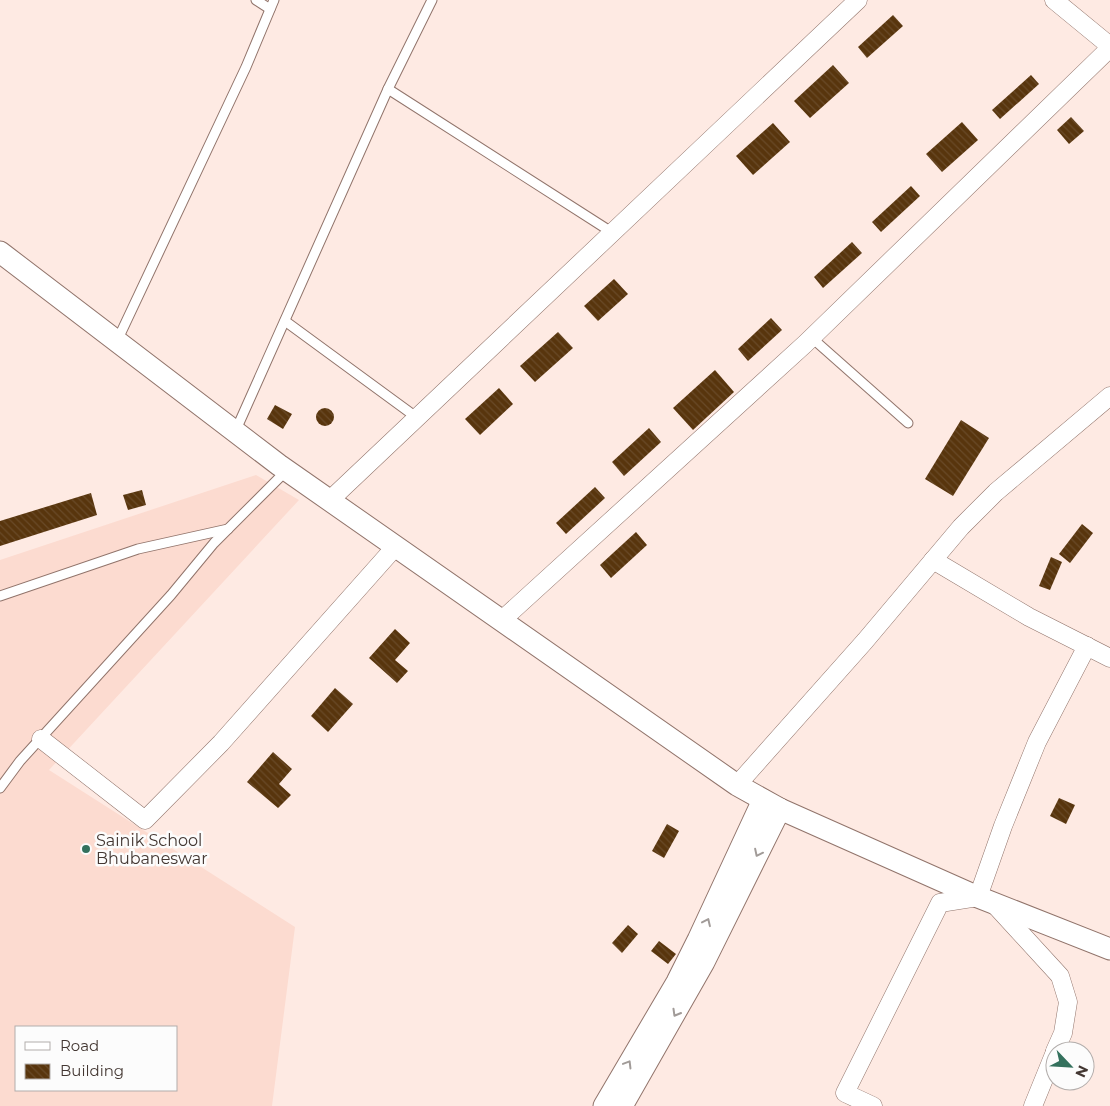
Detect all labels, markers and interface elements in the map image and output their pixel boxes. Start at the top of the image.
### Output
place label: Sainik School Bhubaneswar [96,831,208,868]
marker: Sainik School Bhubaneswar [80,843,92,855]
one-way arrow [754,847,764,856]
one-way arrow [701,918,711,927]
one-way arrow [672,1007,682,1016]
legend [15,1026,178,1091]
text: Road [60,1036,99,1055]
north arrow [1045,1041,1095,1091]
one-way arrow [622,1060,632,1069]
text: Building [60,1061,124,1080]
text: N [1071,1063,1092,1080]

